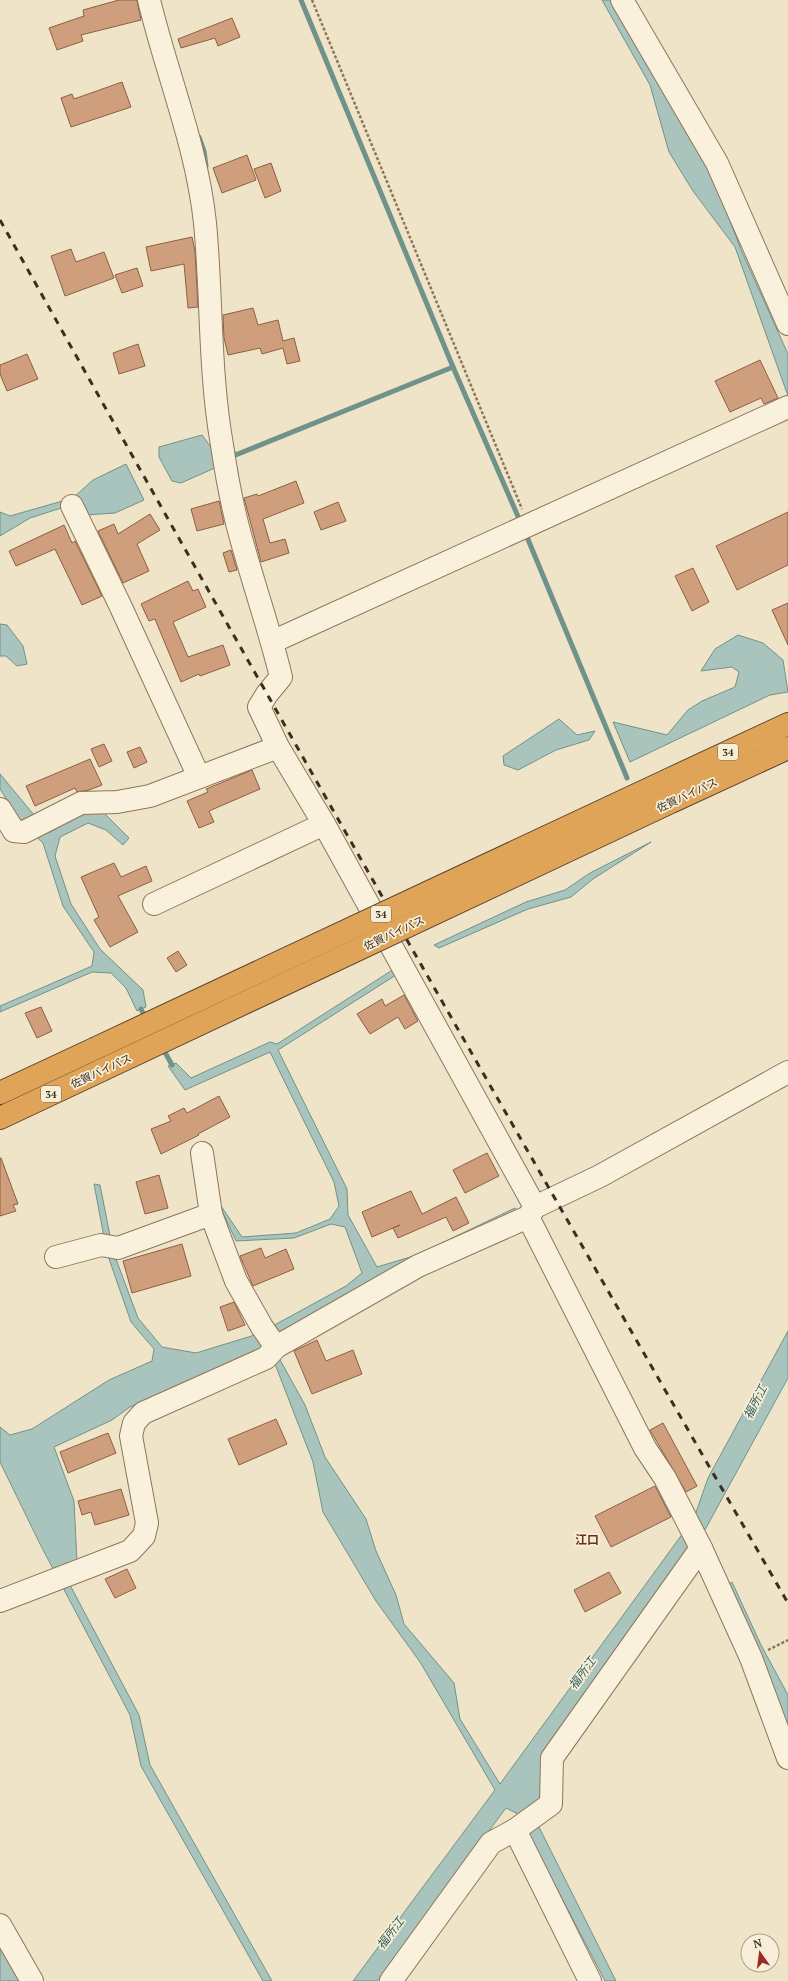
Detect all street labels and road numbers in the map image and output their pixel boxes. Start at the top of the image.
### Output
road number: 34 [718,744,738,760]
street label: 佐賀バイパス [654,775,720,815]
road number: 34 [371,906,391,922]
street label: 佐賀バイパス [361,913,427,953]
street label: 佐賀バイパス [68,1051,134,1091]
road number: 34 [41,1086,61,1102]

